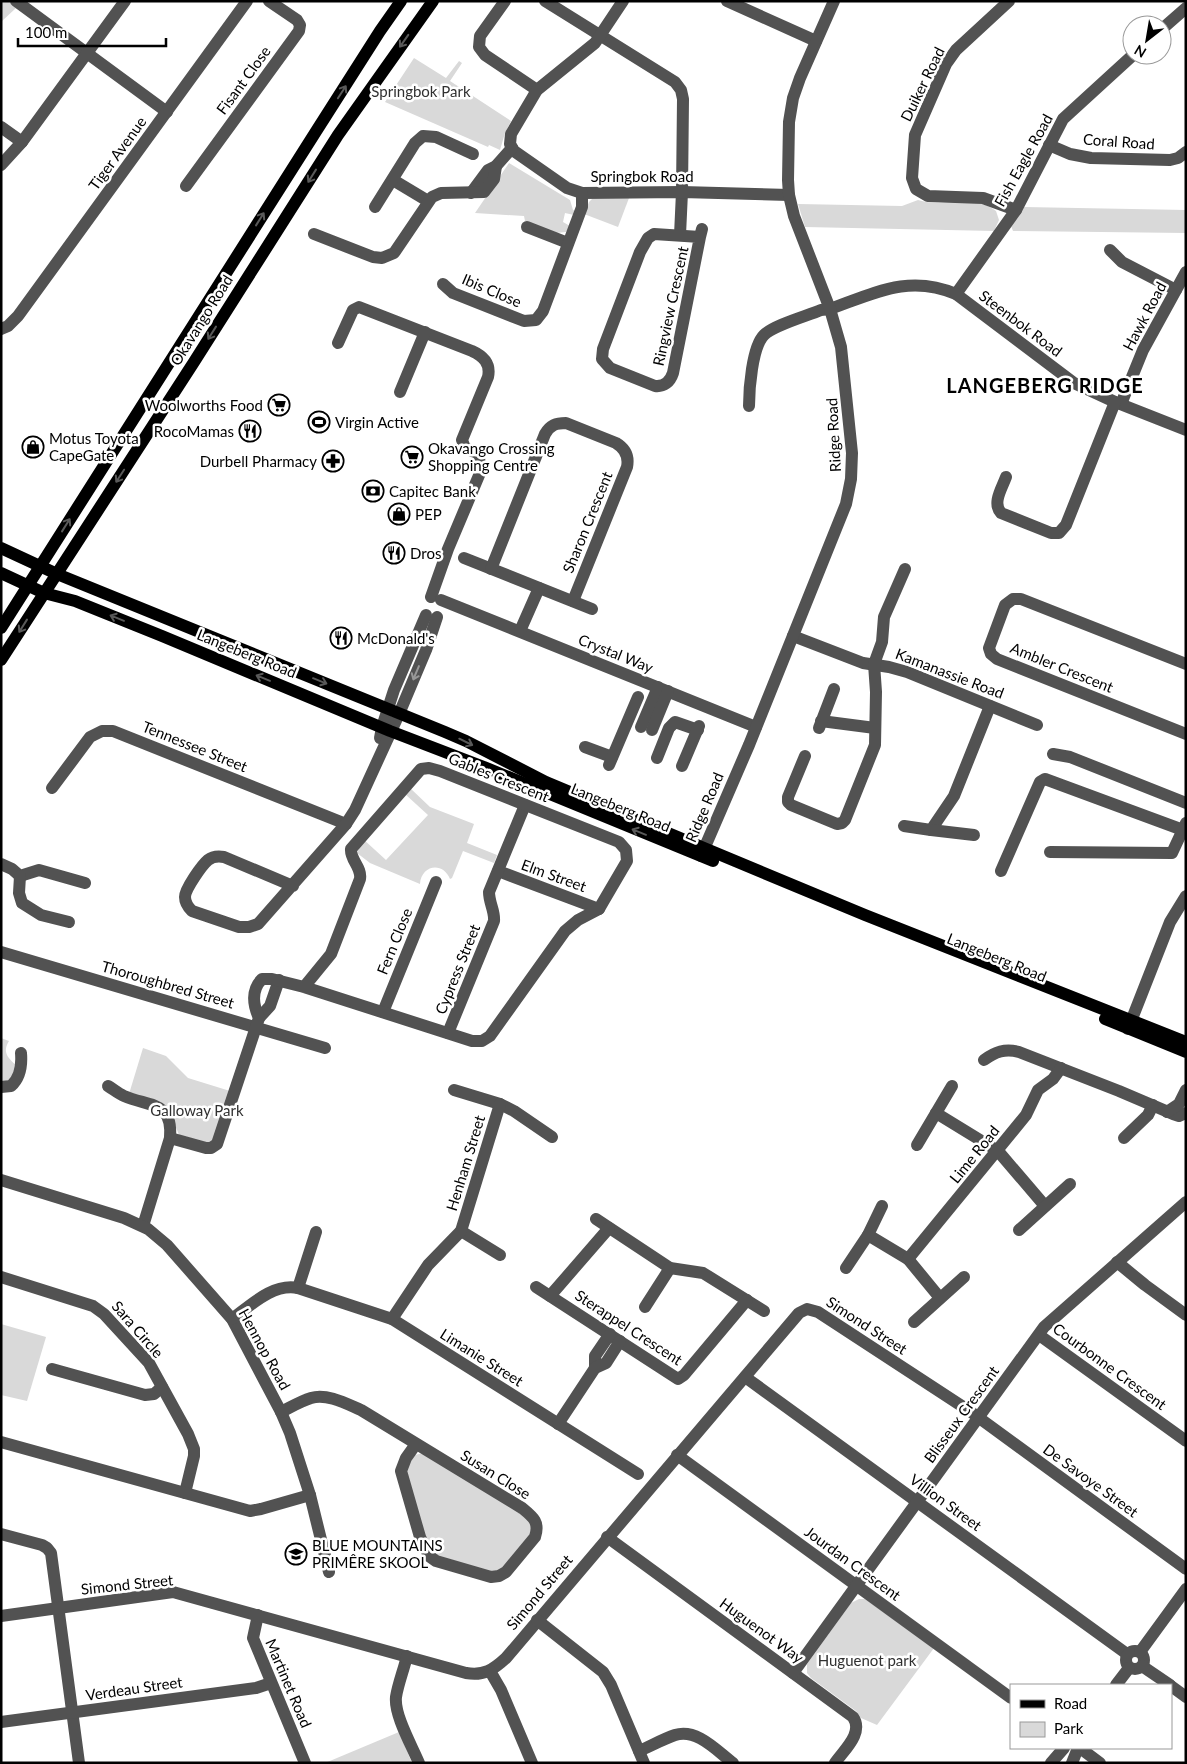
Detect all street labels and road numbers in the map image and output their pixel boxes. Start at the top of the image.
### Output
street label: Fisant Close [212,42,274,118]
street label: Duiker Road [896,44,948,124]
street label: Fish Eagle Road [990,111,1056,209]
street label: Tiger Avenue [84,113,150,193]
street label: Coral Road [1083,130,1155,152]
street label: Springbok Road [590,167,694,185]
street label: Ringview Crescent [649,244,692,367]
street label: Ibis Close [460,269,525,311]
street label: Okavango Road [166,271,236,369]
street label: Hawk Road [1118,279,1170,353]
street label: Steenbok Road [976,286,1066,360]
street label: Ridge Road [822,398,844,472]
street label: Sharon Crescent [558,468,616,575]
street label: Langeberg Road [195,625,299,681]
street label: Crystal Way [576,630,656,676]
street label: Ambler Crescent [1008,638,1117,696]
street label: Kamanassie Road [893,644,1007,702]
street label: Tennessee Street [140,717,251,776]
street label: Gables Crescent [446,749,552,806]
street label: Ridge Road [681,769,727,845]
street label: Langeberg Road [569,779,673,835]
street label: Elm Street [519,855,590,895]
street label: Fern Close [373,905,415,977]
street label: Cypress Street [431,921,483,1017]
street label: Langeberg Road [945,929,1049,985]
street label: Thoroughbred Street [100,956,237,1012]
street label: Henham Street [442,1112,488,1213]
street label: Lime Road [945,1122,1003,1186]
street label: Sterappel Crescent [572,1286,686,1369]
street label: Simond Street [823,1292,911,1358]
street label: Sara Circle [108,1297,168,1361]
street label: Hennop Road [235,1305,295,1393]
street label: Courbonne Crescent [1050,1319,1171,1414]
street label: Limanie Street [437,1324,527,1390]
street label: Blisseux Crescent [920,1362,1003,1466]
street label: De Savoye Street [1040,1440,1142,1521]
street label: Susan Close [458,1445,534,1503]
street label: Villion Street [906,1470,986,1535]
street label: Jourdan Crescent [801,1522,905,1604]
street label: Simond Street [502,1550,576,1633]
street label: Simond Street [80,1570,175,1598]
street label: Huguenot Way [717,1594,808,1667]
street label: Martinet Road [262,1636,316,1730]
street label: Verdeau Street [84,1672,184,1704]

